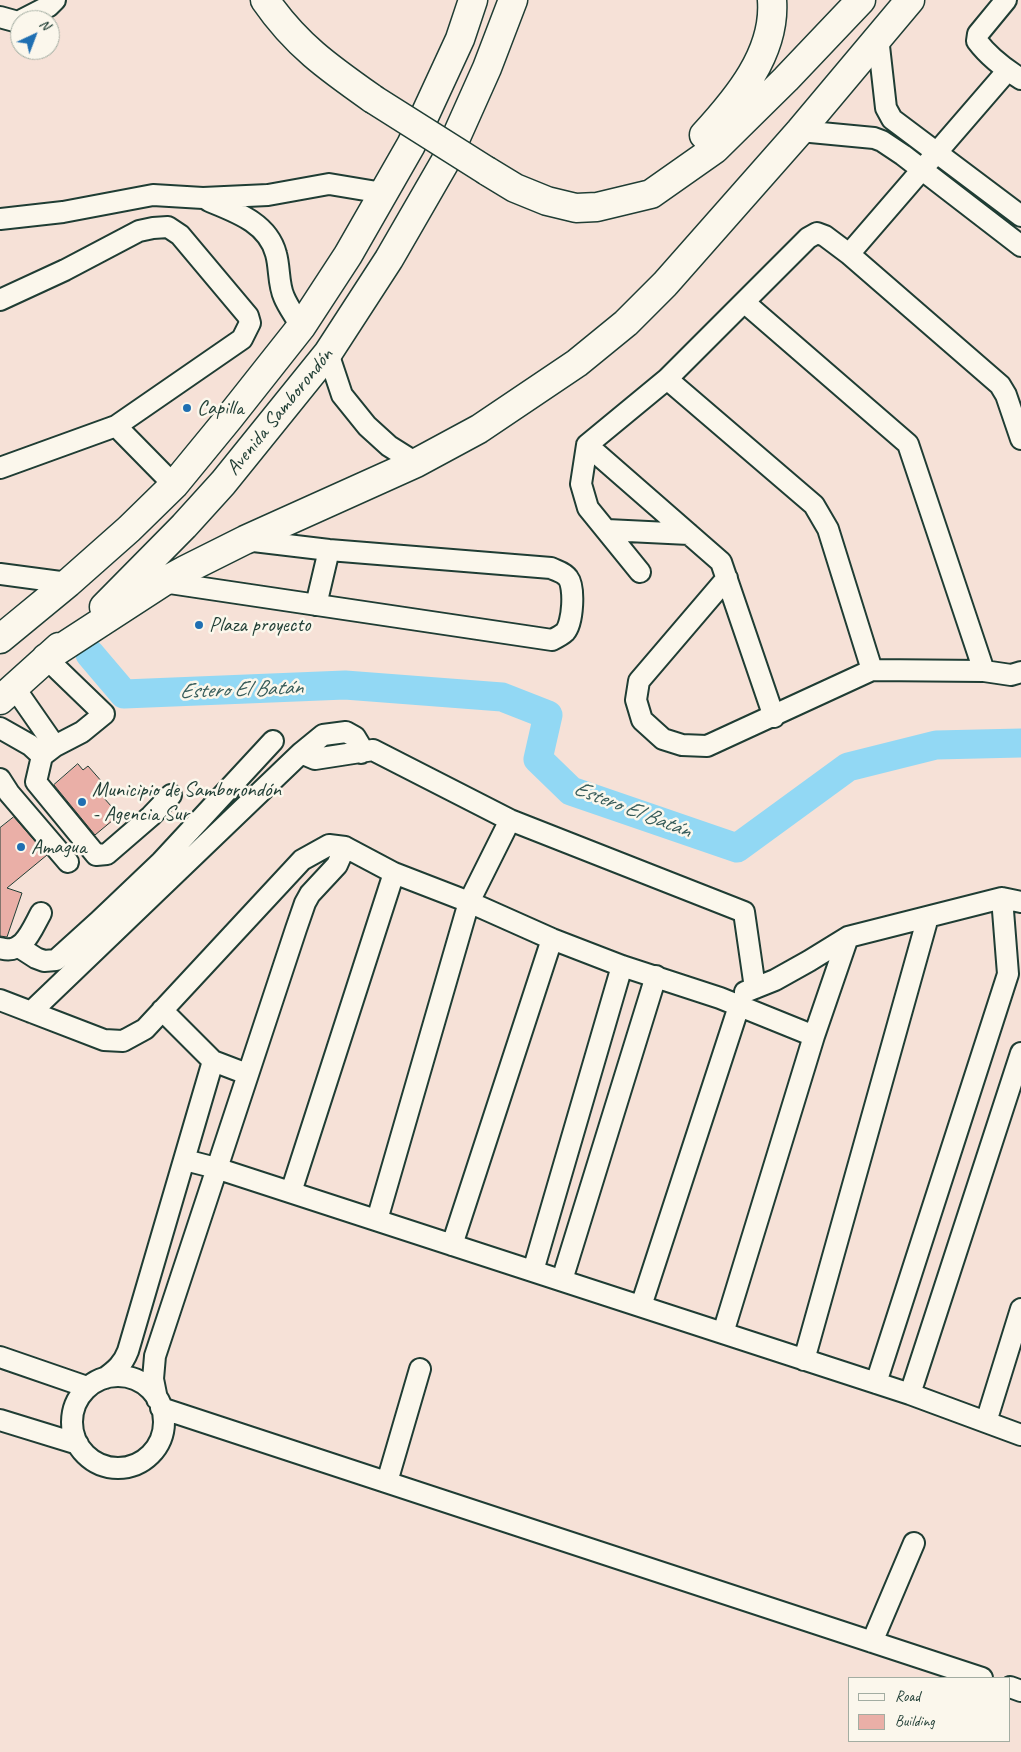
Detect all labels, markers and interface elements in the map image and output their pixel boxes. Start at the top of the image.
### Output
north arrow [10,10,60,60]
text: N [36,15,54,34]
street label: Avenida Samborondón [221,343,339,481]
place label: Capilla [197,395,244,421]
marker: Capilla [181,402,193,414]
place label: Plaza proyecto [209,612,311,638]
marker: Plaza proyecto [193,619,205,631]
water label: Estero El Batán [179,675,303,705]
water label: Estero El Batán [570,776,694,844]
place label: Municipio de Samborondón - Agencia Sur [92,777,281,827]
marker: Municipio de Samborondón - Agencia Sur [76,796,88,808]
place label: Amagua [31,834,86,860]
marker: Amagua [15,841,27,853]
legend [848,1677,1011,1742]
text: Road [895,1687,920,1706]
text: Building [895,1712,934,1731]

